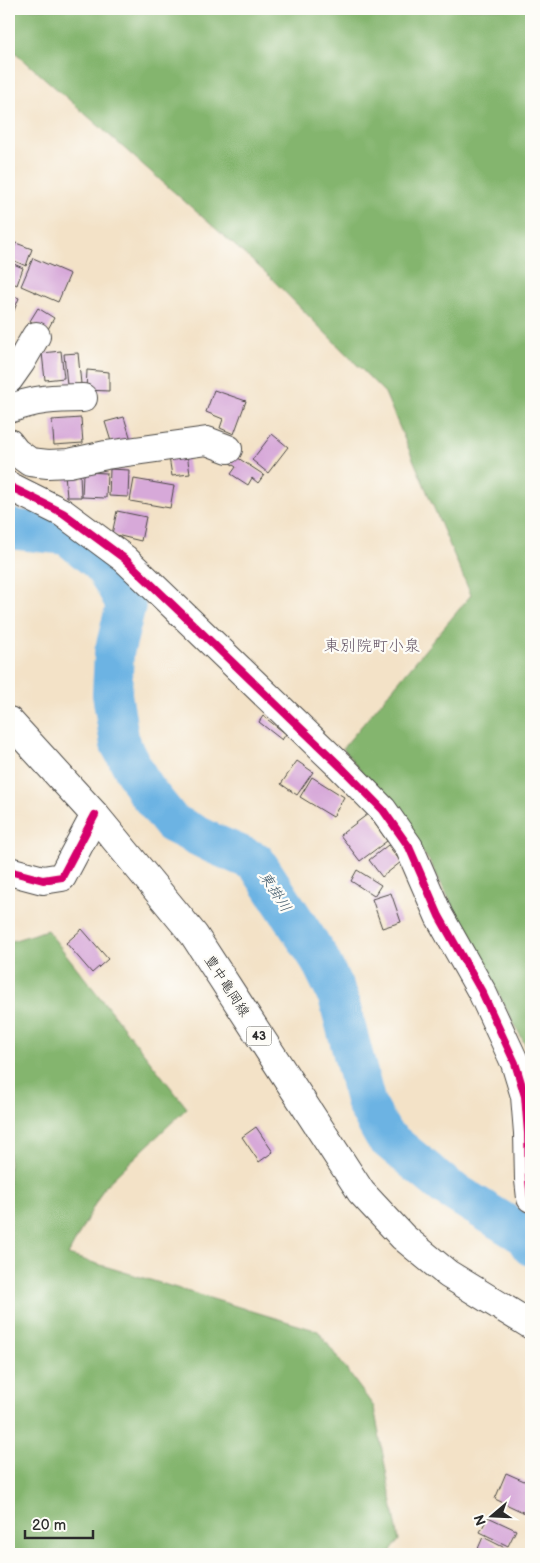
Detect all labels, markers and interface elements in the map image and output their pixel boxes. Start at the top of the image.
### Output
district label: 東別院町小泉 [324,637,420,656]
water label: 東掛川 [255,868,295,916]
street label: 豊中亀岡線 [201,952,253,1020]
road number: 43 [246,1026,272,1046]
north arrow [468,1490,518,1540]
scale bar [25,1508,92,1540]
text: N [470,1512,490,1528]
text: 20 m [32,1516,66,1535]

